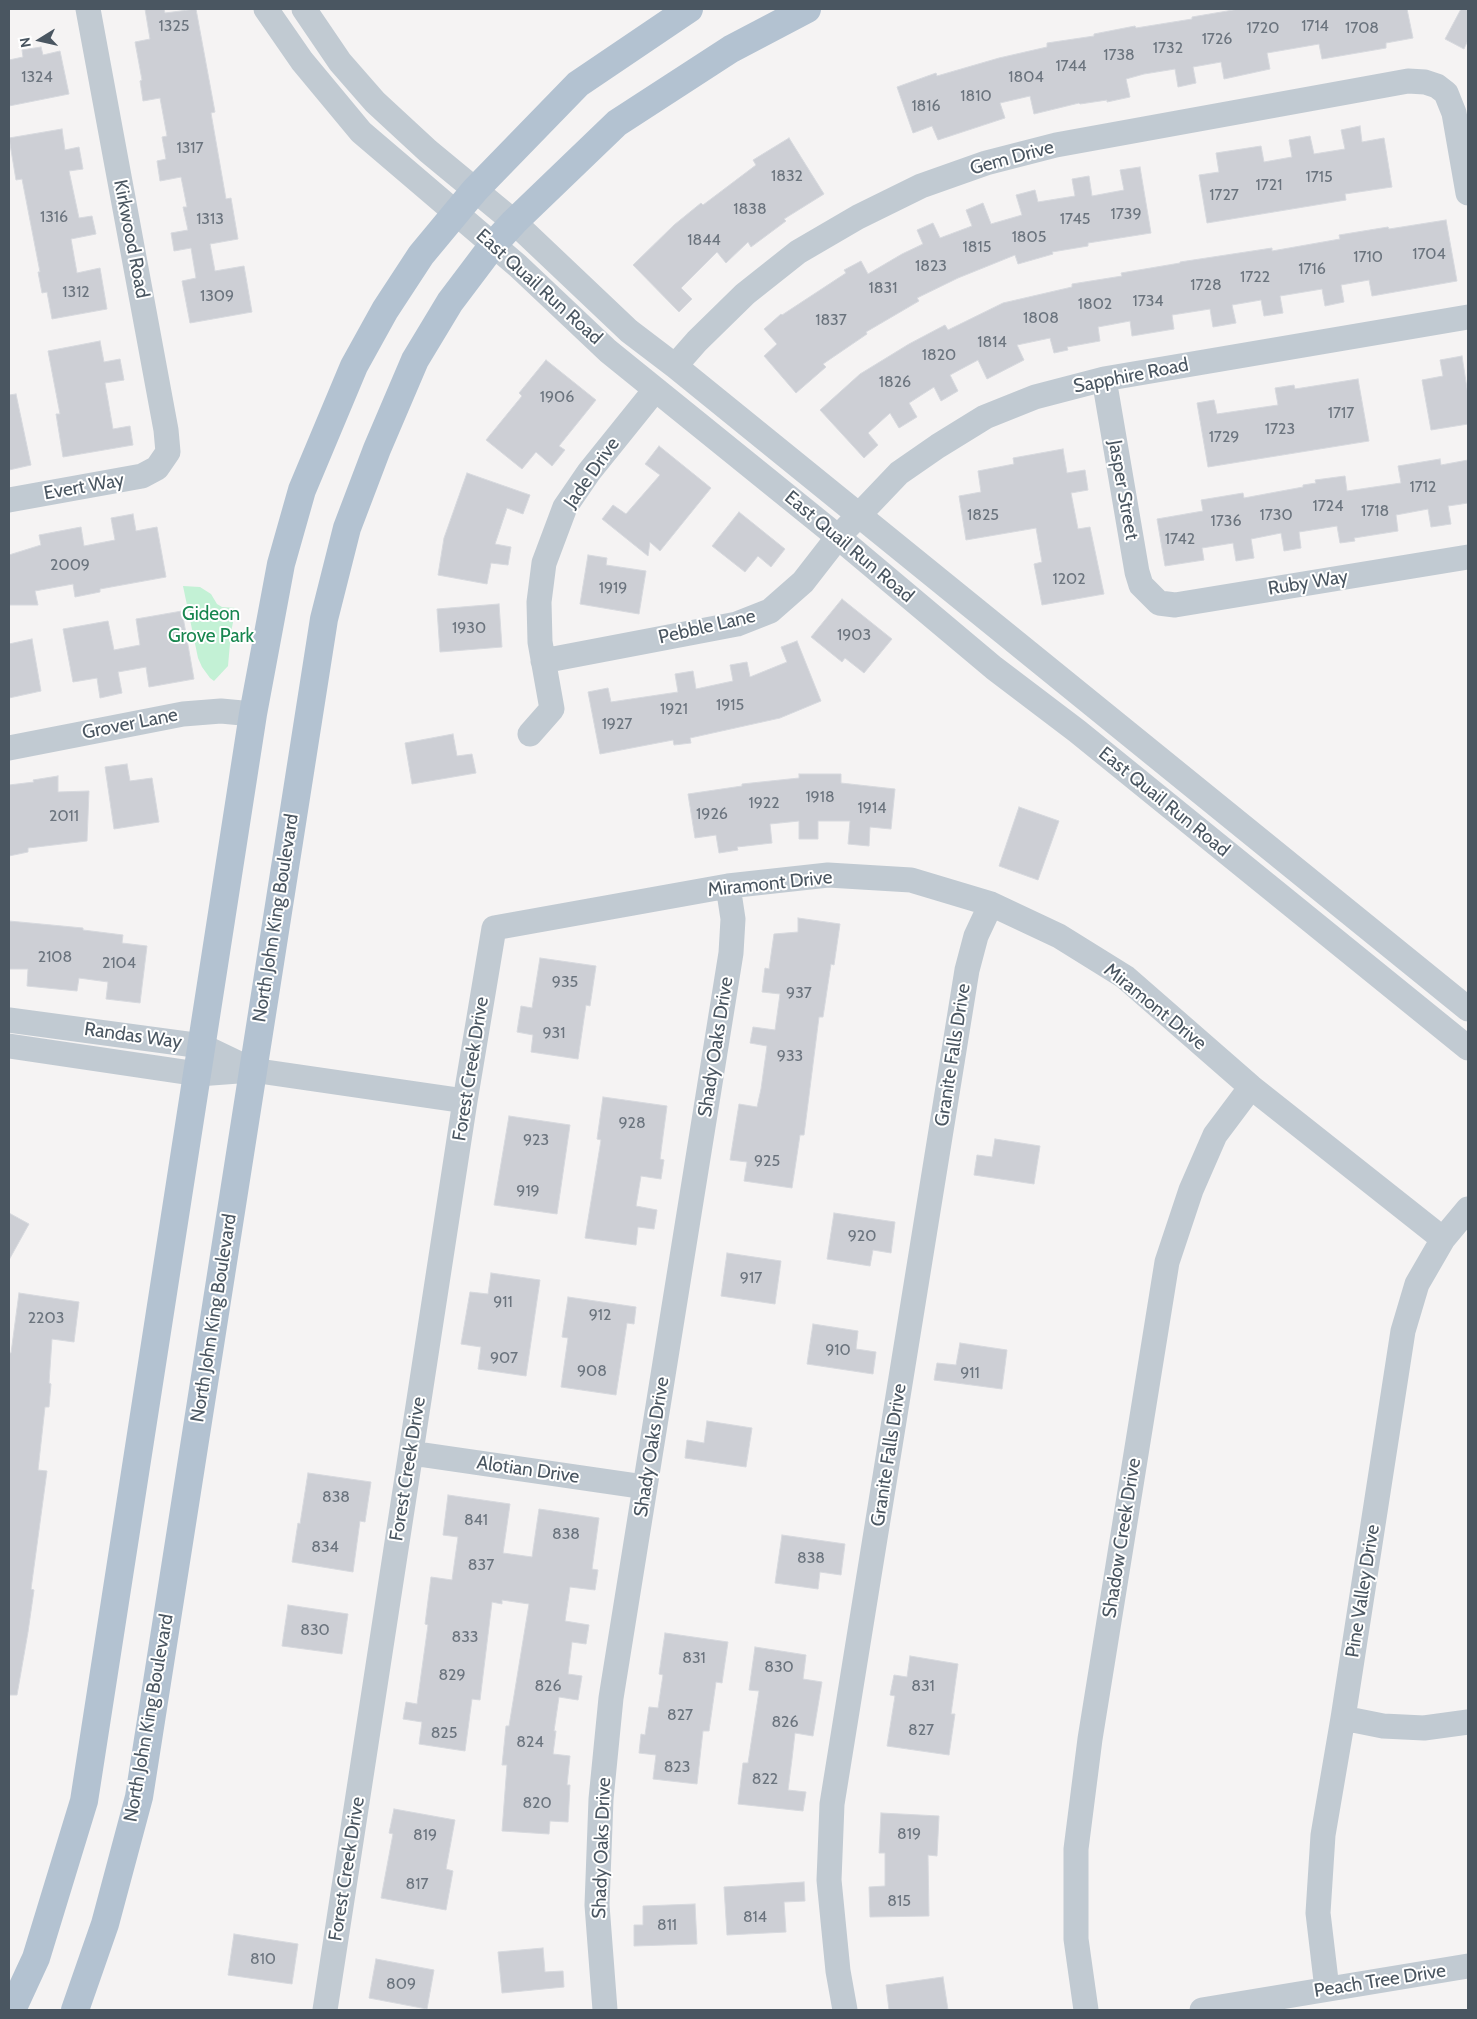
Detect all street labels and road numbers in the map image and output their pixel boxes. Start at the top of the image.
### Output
street label: Gem Drive [968,136,1056,180]
street label: Kirkwood Road [108,178,154,300]
street label: East Quail Run Road [471,224,607,350]
street label: Sapphire Road [1072,354,1190,398]
street label: Jade Drive [559,433,625,513]
street label: Jasper Street [1103,438,1143,542]
street label: Evert Way [42,469,126,505]
street label: East Quail Run Road [780,486,918,608]
street label: Ruby Way [1266,565,1350,601]
street label: Pebble Lane [656,605,758,649]
street label: Grover Lane [80,704,180,744]
street label: East Quail Run Road [1094,742,1234,862]
street label: North John King Boulevard [248,812,304,1024]
street label: Miramont Drive [707,866,833,902]
street label: Miramont Drive [1099,959,1211,1055]
street label: Shady Oaks Drive [694,975,738,1119]
street label: Granite Falls Drive [930,982,976,1128]
street label: Forest Creek Drive [448,995,494,1143]
street label: Randas Way [83,1018,183,1054]
street label: North John King Boulevard [186,1212,242,1424]
street label: Shady Oaks Drive [630,1375,674,1519]
street label: Granite Falls Drive [866,1382,912,1528]
street label: Forest Creek Drive [385,1395,431,1543]
street label: Alotian Drive [475,1452,581,1488]
street label: Shadow Creek Drive [1098,1456,1146,1620]
street label: Pine Valley Drive [1341,1523,1385,1659]
street label: North John King Boulevard [119,1612,179,1824]
street label: Shady Oaks Drive [588,1777,616,1919]
street label: Forest Creek Drive [324,1795,370,1943]
street label: Peach Tree Drive [1312,1959,1448,2003]

